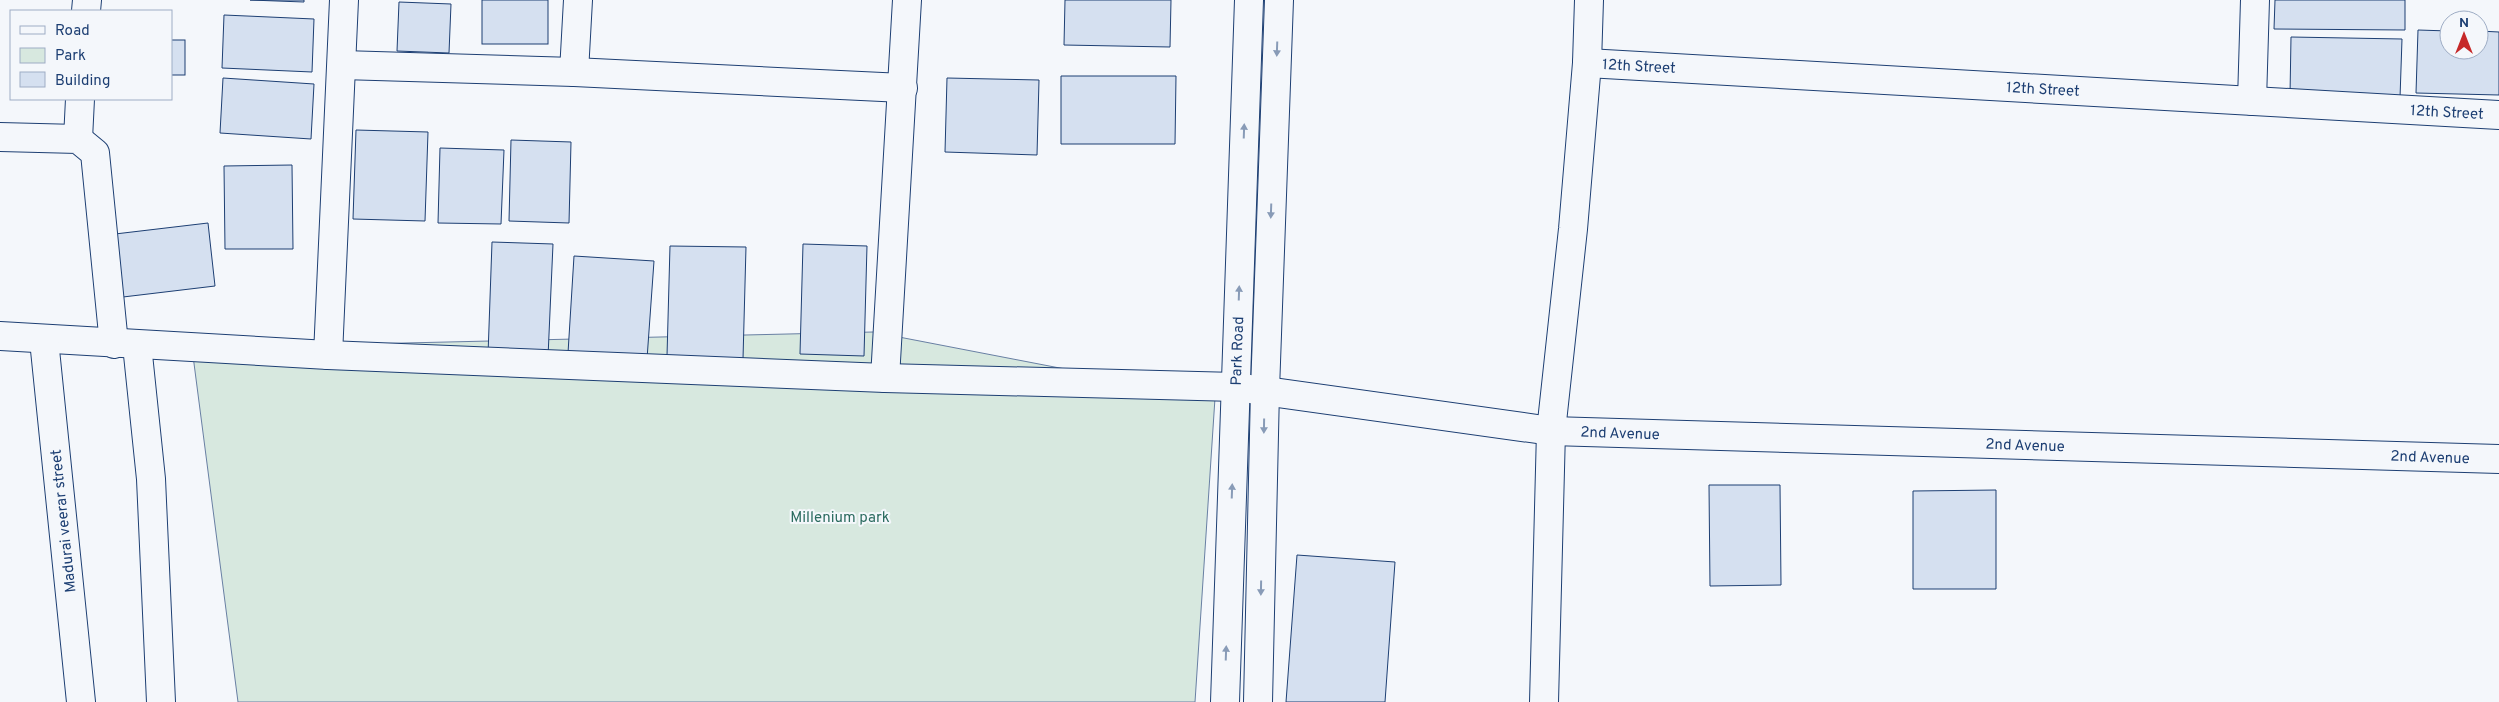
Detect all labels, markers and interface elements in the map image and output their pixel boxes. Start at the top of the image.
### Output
legend [10,10,172,100]
north arrow [2439,10,2489,60]
text: N [2459,15,2469,32]
text: Road [55,22,90,41]
one-way arrow [1273,41,1281,57]
text: Park [55,47,86,66]
street label: 12th Street [1602,56,1676,79]
text: Building [55,72,110,91]
street label: 12th Street [2006,79,2080,102]
street label: 12th Street [2410,102,2484,125]
one-way arrow [1241,123,1249,139]
one-way arrow [1267,203,1275,219]
one-way arrow [1235,285,1243,301]
street label: Park Road [1228,316,1249,386]
one-way arrow [1260,418,1268,434]
street label: 2nd Avenue [1580,424,1660,445]
street label: 2nd Avenue [1985,436,2065,457]
street label: Madurai veerar street [48,448,81,593]
street label: 2nd Avenue [2390,448,2470,469]
one-way arrow [1228,483,1236,499]
park label: Millenium park [790,509,890,528]
one-way arrow [1257,581,1265,597]
one-way arrow [1223,645,1231,661]

